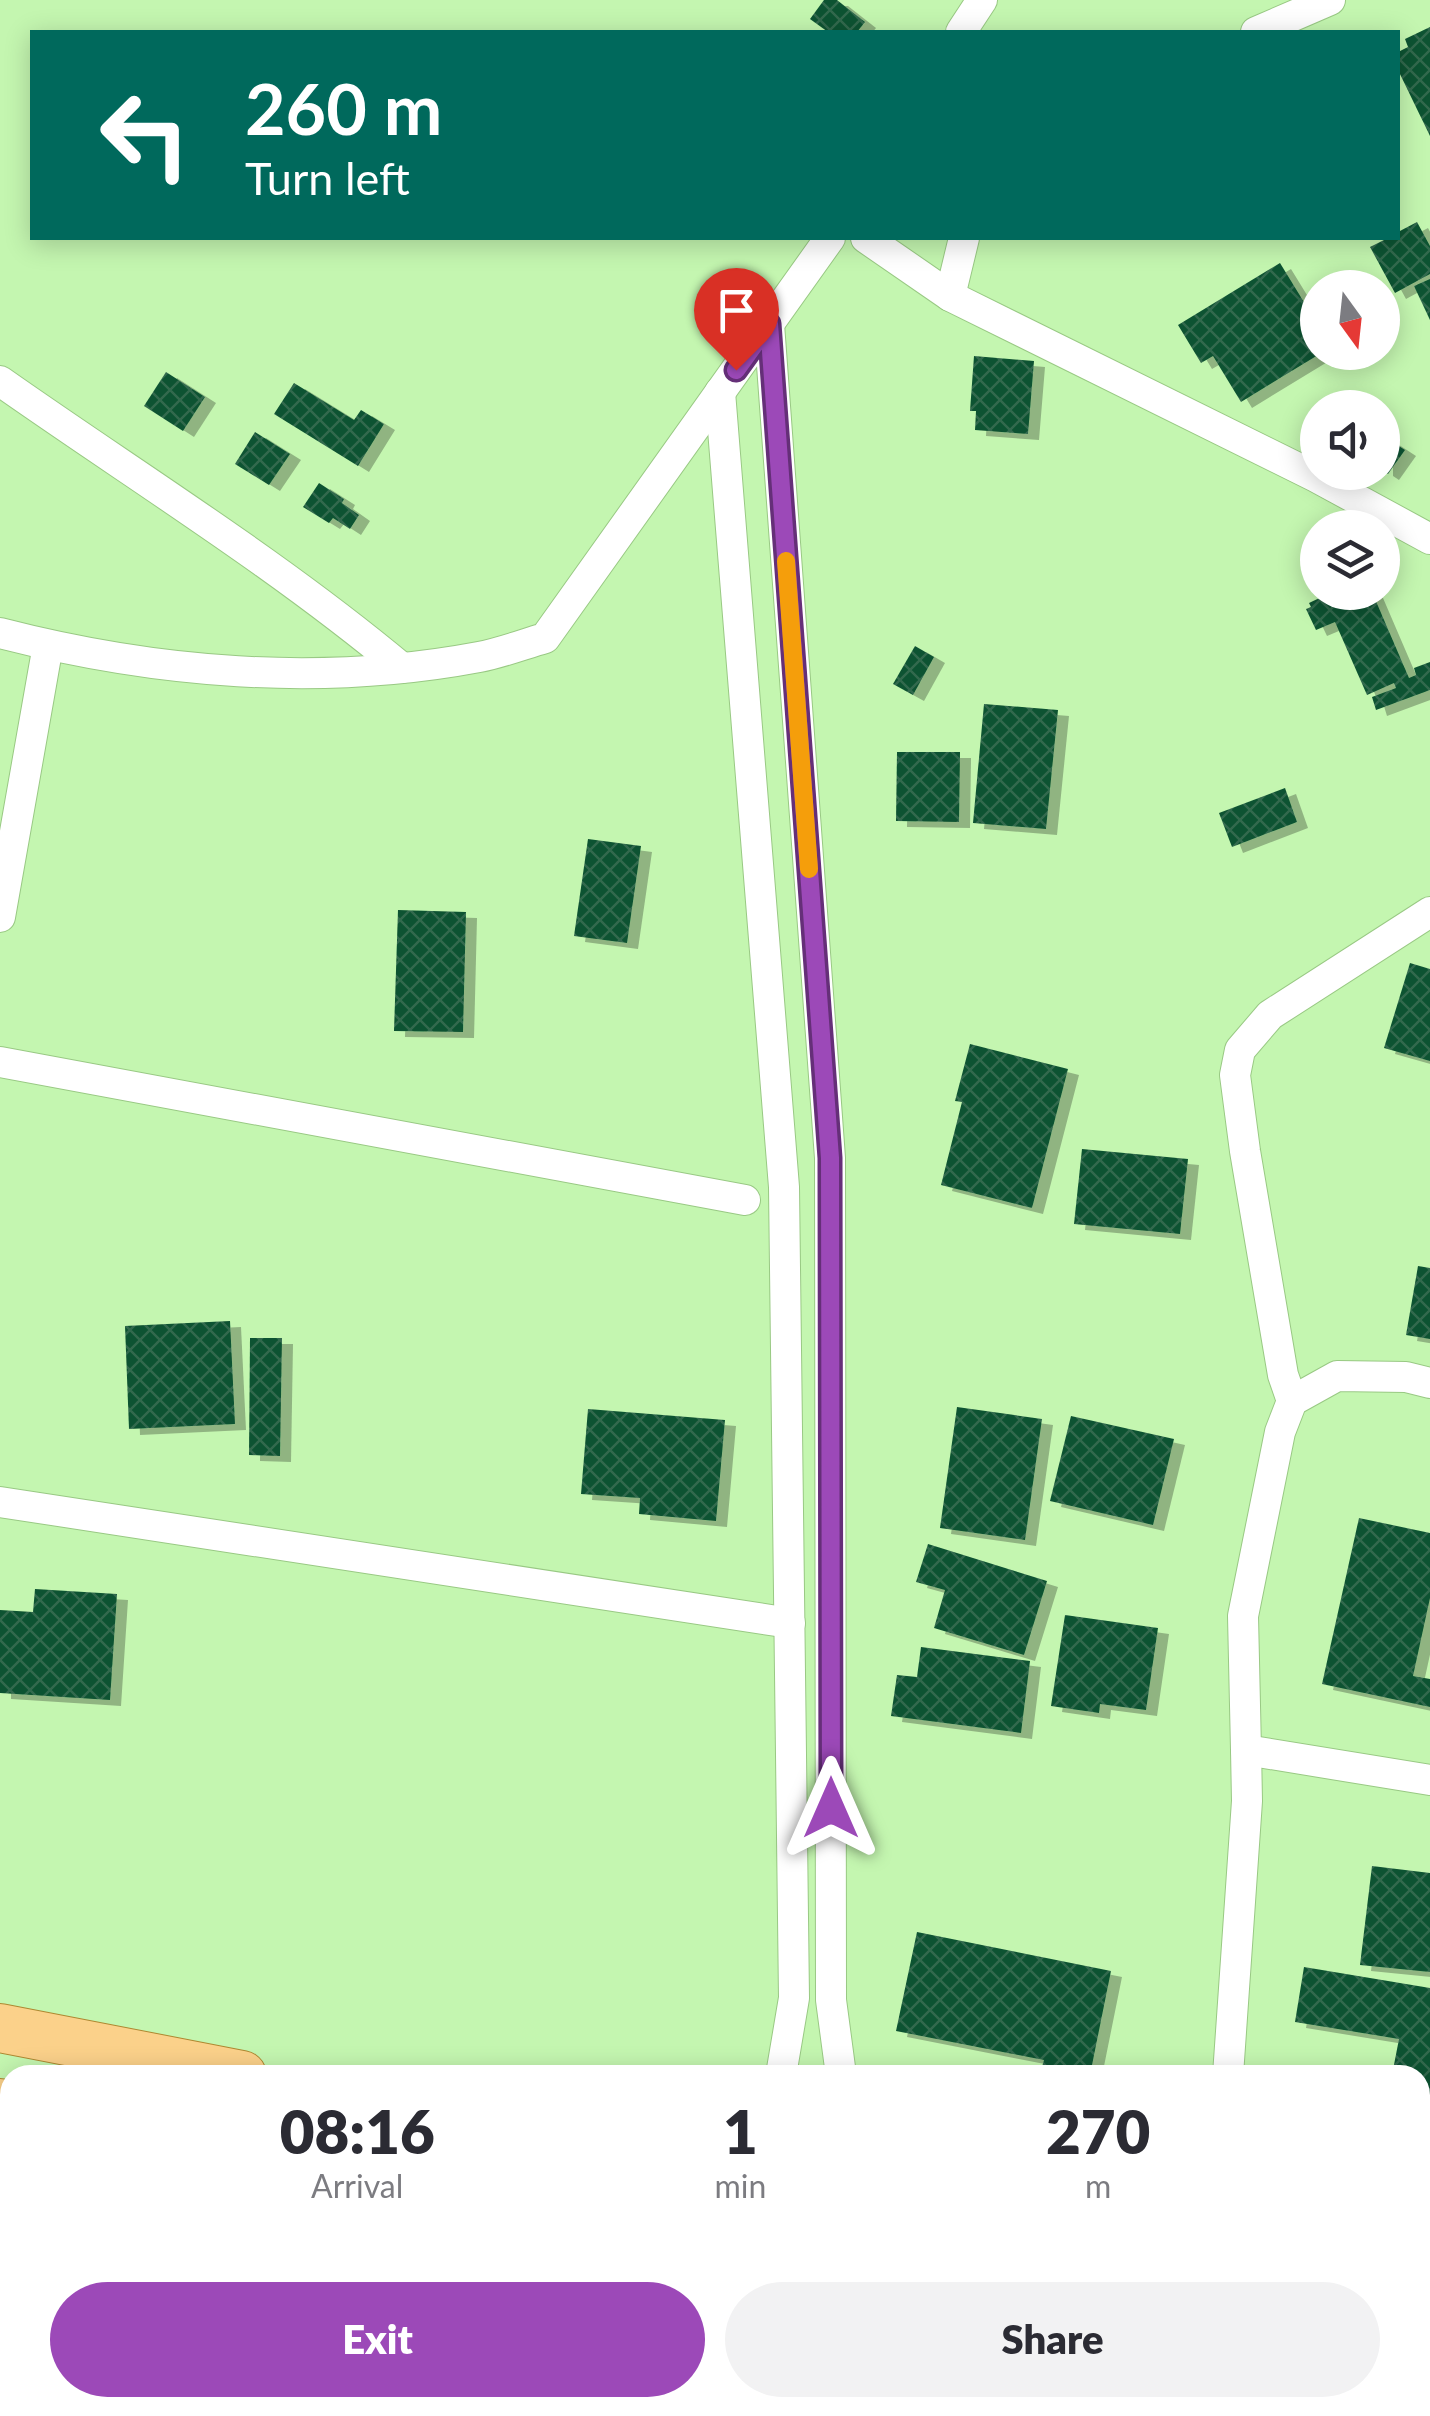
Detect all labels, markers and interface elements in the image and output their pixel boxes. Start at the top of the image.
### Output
text: 260 m [245,66,442,150]
icon: left [80,70,210,200]
text: Turn left [245,151,410,205]
pin [694,268,779,371]
north arrow [1300,270,1400,370]
map controls [1300,270,1400,610]
icon: arrive [709,283,764,338]
button: sound [1300,390,1400,490]
button: layers [1300,510,1400,610]
position arrow [779,1756,883,1860]
text: 08:16 [280,2095,435,2167]
text: 1 [723,2095,758,2167]
text: 270 [1046,2095,1150,2167]
text: Arrival [311,2166,403,2205]
text: min [714,2166,766,2205]
text: m [1085,2166,1111,2205]
button: Exit [50,2282,705,2397]
button: Share [725,2282,1380,2397]

